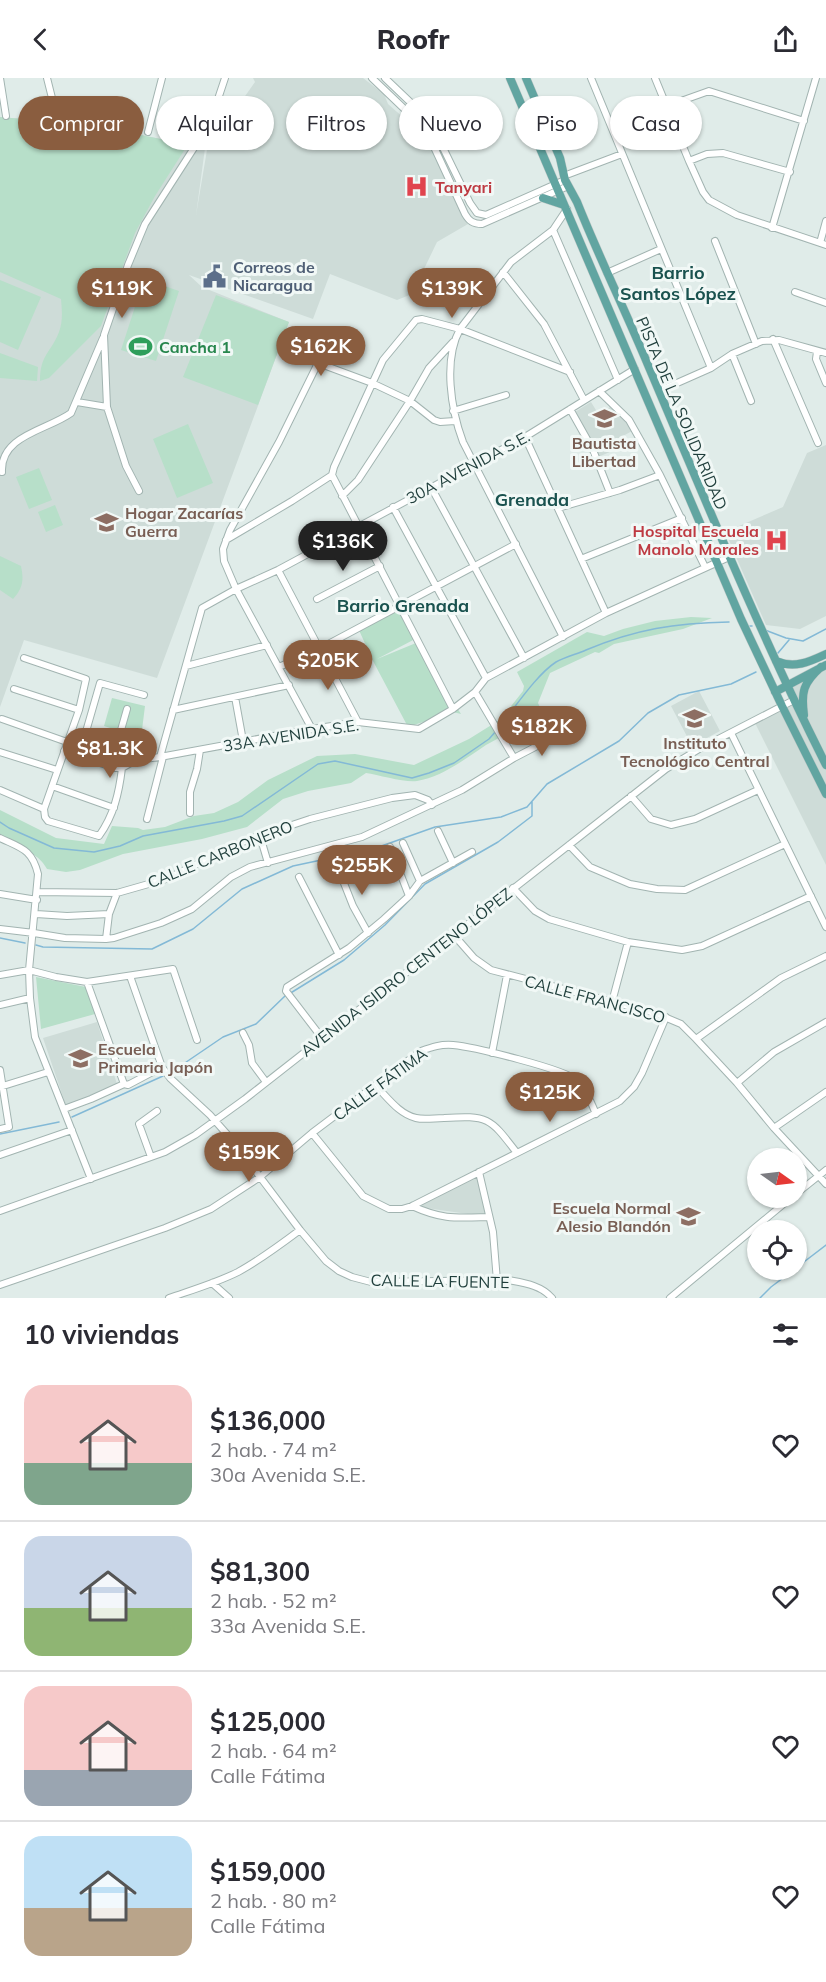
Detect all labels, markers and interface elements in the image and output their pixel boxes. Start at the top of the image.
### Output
text: Roofr [377,22,449,56]
icon: back [24,23,57,56]
icon: share [769,23,802,56]
chip: Comprar [18,96,144,150]
chip: Alquilar [156,96,274,150]
chip: Filtros [286,96,387,150]
chip: Nuevo [399,96,503,150]
chip: Piso [515,96,598,150]
chip: Casa [610,96,702,150]
hospital icon: Tanyari [404,174,430,200]
place label: Tanyari [435,177,492,197]
place label: Correos de Nicaragua [233,257,315,295]
district label: Barrio Santos López [620,261,736,305]
public building icon: Correos de Nicaragua [202,263,228,289]
pin: $119K [80,268,164,319]
pin: $139K [410,268,494,319]
text: $119K [91,275,153,300]
text: $139K [421,275,483,300]
street label: PISTA DE LA SOLIDARIDAD [632,313,732,513]
pin: $162K [279,326,363,377]
text: $162K [290,333,352,358]
sports icon: Cancha 1 [128,334,154,360]
place label: Cancha 1 [159,337,231,357]
school or university icon: Bautista Libertad [591,405,617,431]
street label: 30A AVENIDA S.E. [403,426,533,508]
place label: Bautista Libertad [572,433,636,471]
district label: Grenada [495,488,569,511]
place label: Hogar Zacarías Guerra [125,503,243,541]
school or university icon: Hogar Zacarías Guerra [94,509,120,535]
pin: $136K [301,521,385,572]
place label: Hospital Escuela Manolo Morales [633,521,759,559]
hospital icon: Hospital Escuela Manolo Morales [764,527,790,553]
text: $136K [312,528,374,553]
district label: Barrio Grenada [337,594,469,617]
pin: $205K [286,640,370,691]
text: $205K [297,647,359,672]
school or university icon: Instituto Tecnológico Central [682,705,708,731]
pin: $182K [500,706,584,757]
text: $182K [511,713,573,738]
street label: 33A AVENIDA S.E. [222,714,360,756]
pin: $81.3K [61,728,159,779]
place label: Instituto Tecnológico Central [620,733,770,771]
text: $81.3K [77,735,143,760]
street label: CALLE CARBONERO [144,816,296,892]
pin: $255K [320,845,404,896]
text: $255K [331,852,393,877]
street label: AVENIDA ISIDRO CENTENO LÓPEZ [296,883,516,1061]
street label: CALLE FRANCISCO [522,971,668,1027]
place label: Escuela Primaria Japón [98,1039,213,1077]
street label: CALLE FÁTIMA [329,1043,431,1125]
school or university icon: Escuela Primaria Japón [67,1045,93,1071]
pin: $125K [508,1072,592,1123]
text: $125K [519,1079,581,1104]
pin: $159K [207,1132,291,1183]
text: $159K [218,1139,280,1164]
north arrow [747,1148,807,1208]
map controls [747,1148,807,1280]
place label: Escuela Normal Alesio Blandón [552,1198,671,1236]
school or university icon: Escuela Normal Alesio Blandón [676,1204,702,1230]
button: locate [747,1220,807,1280]
street label: CALLE LA FUENTE [370,1270,510,1292]
text: 10 viviendas [24,1318,179,1351]
icon: filters [769,1318,802,1351]
text: $136,000 [210,1404,326,1437]
icon: home [72,1409,144,1481]
icon: heart [769,1429,802,1462]
text: 2 hab. · 74 m² [210,1437,337,1462]
text: 30a Avenida S.E. [210,1462,366,1487]
text: $81,300 [210,1555,310,1588]
icon: home [72,1560,144,1632]
icon: heart [769,1580,802,1613]
text: 2 hab. · 52 m² [210,1588,337,1613]
text: 33a Avenida S.E. [210,1613,366,1638]
text: $125,000 [210,1705,326,1738]
icon: home [72,1710,144,1782]
icon: heart [769,1730,802,1763]
text: 2 hab. · 64 m² [210,1738,337,1763]
text: Calle Fátima [210,1763,326,1788]
text: $159,000 [210,1855,326,1888]
icon: home [72,1860,144,1932]
icon: heart [769,1880,802,1913]
text: 2 hab. · 80 m² [210,1888,337,1913]
text: Calle Fátima [210,1913,326,1938]

